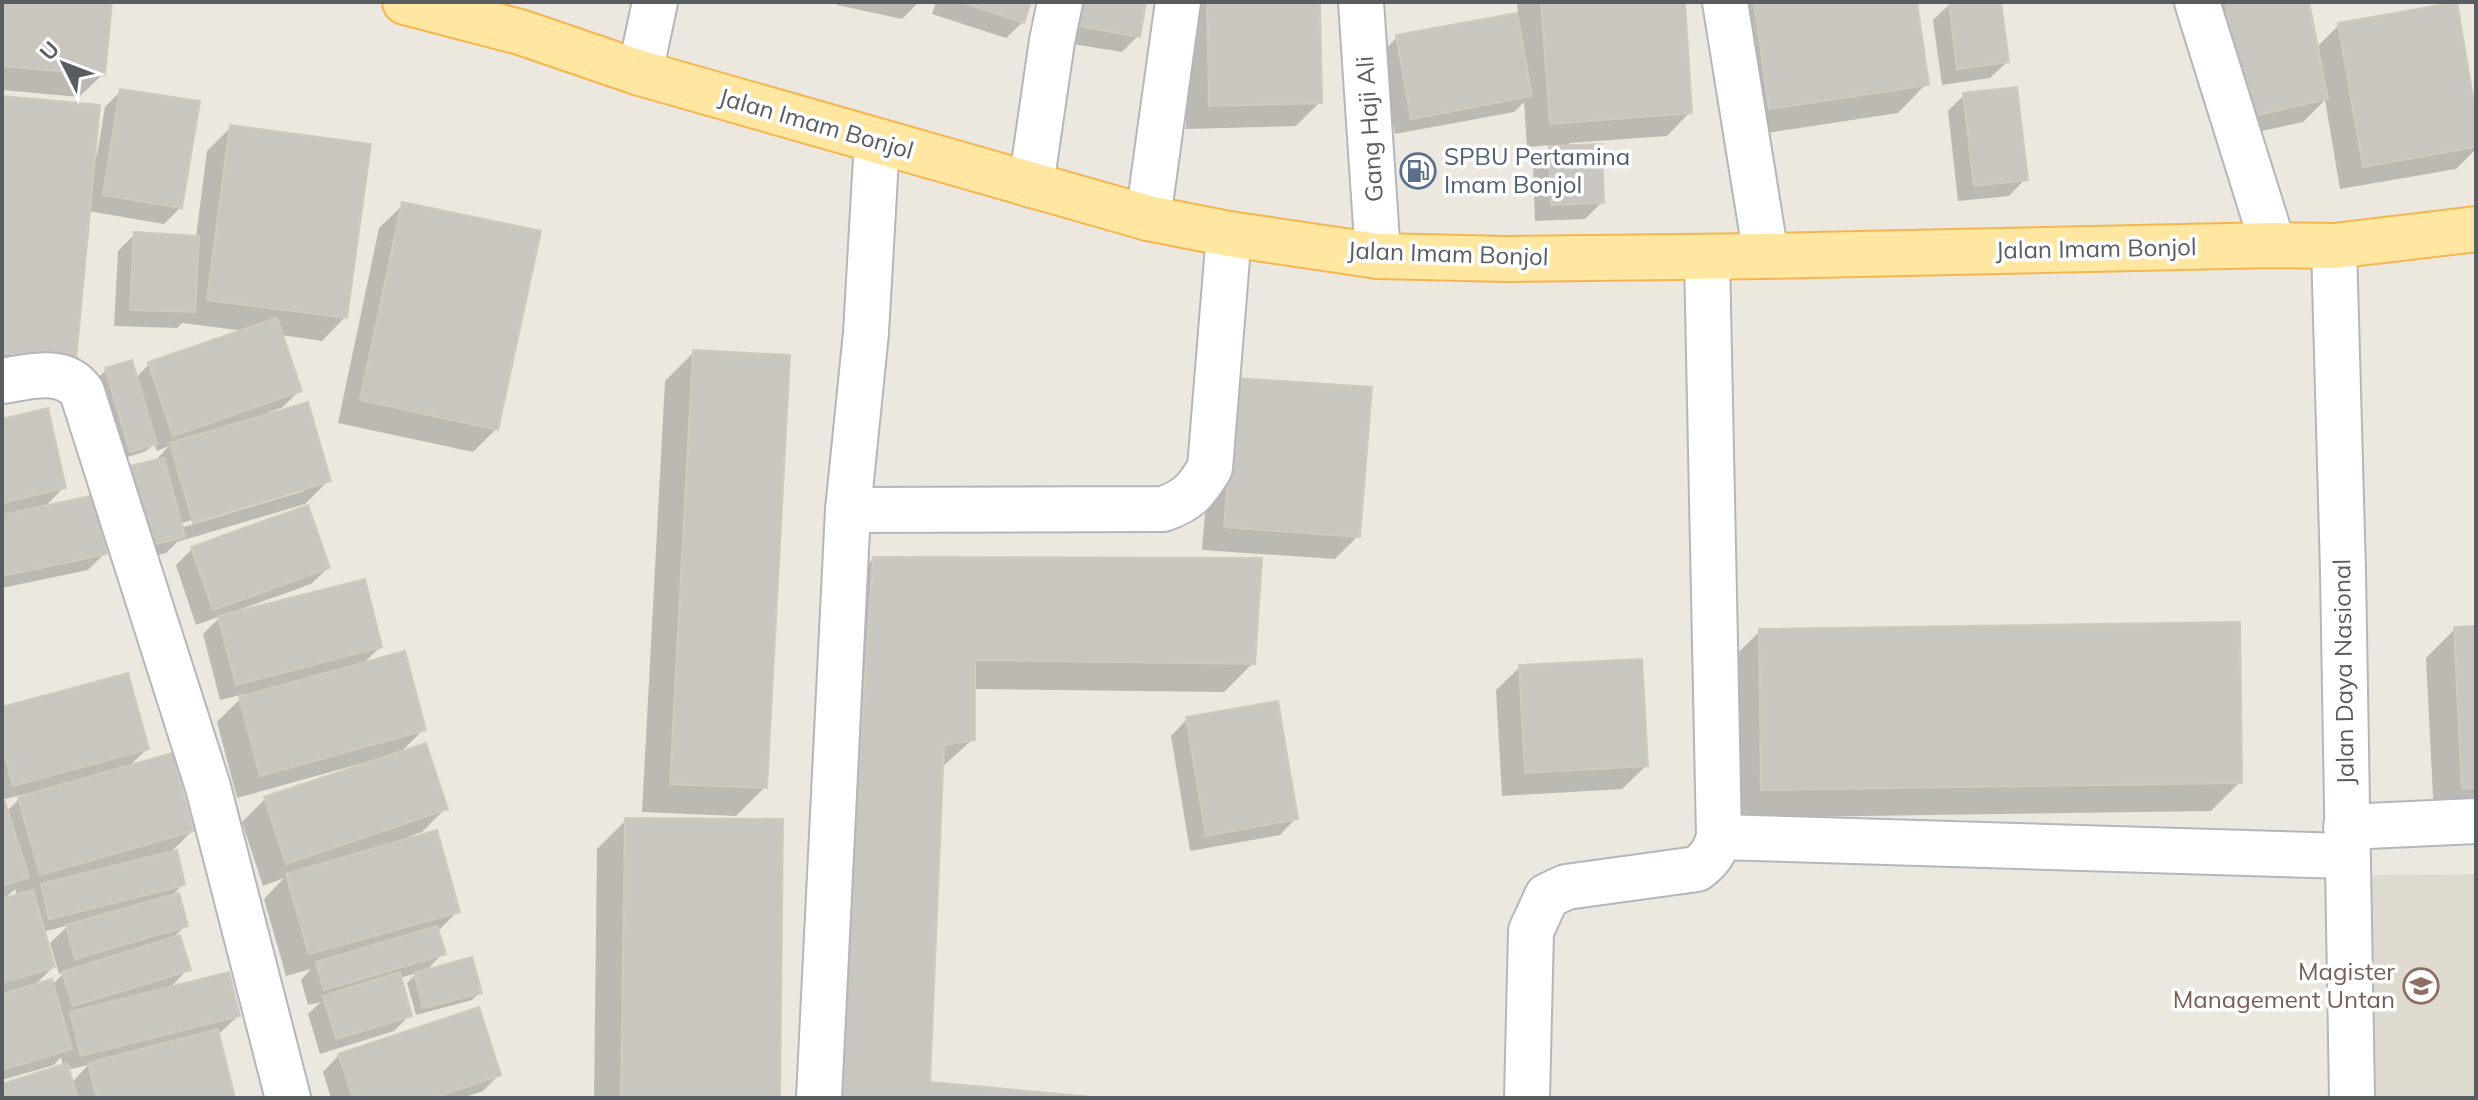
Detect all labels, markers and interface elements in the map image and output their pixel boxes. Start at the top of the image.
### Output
north arrow [24,24,104,104]
text: U [33,35,65,66]
street label: Gang Haji Ali [1349,55,1389,203]
street label: Jalan Imam Bonjol [716,81,917,165]
place label: SPBU Pertamina Imam Bonjol [1444,141,1630,199]
fuel station icon: SPBU Pertamina Imam Bonjol [1399,152,1437,190]
street label: Jalan Imam Bonjol [1995,231,2197,265]
street label: Jalan Imam Bonjol [1347,235,1549,271]
street label: Jalan Daya Nasional [2326,559,2360,785]
place label: Magister Management Untan [2173,956,2395,1014]
school or university icon: Magister Management Untan [2402,967,2440,1005]

